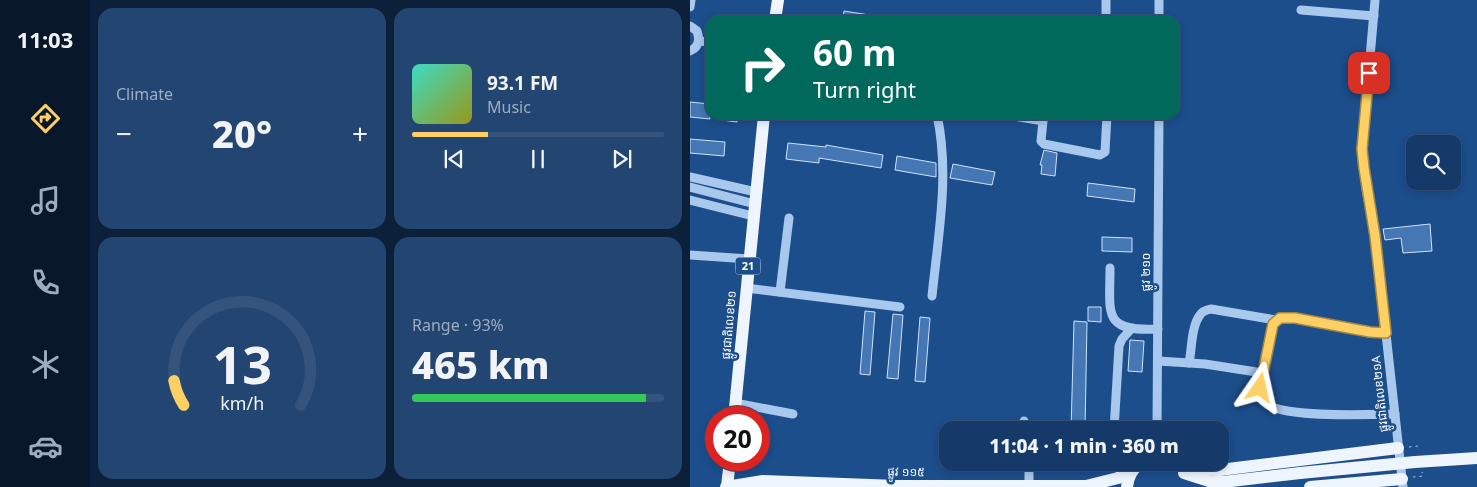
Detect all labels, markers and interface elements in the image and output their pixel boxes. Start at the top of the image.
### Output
text: 11:03 [17,24,73,54]
text: 60 m [813,29,896,76]
icon: right [730,35,795,100]
pin [1348,52,1390,94]
icon: arrive [1355,59,1383,87]
text: 93.1 FM [487,70,558,96]
text: Turn right [813,74,916,104]
text: Climate [116,83,173,105]
text: Music [487,96,531,118]
icon: directions [28,101,63,136]
text: 20° [212,107,272,159]
text: − [116,114,132,152]
text: + [352,114,368,152]
map controls [1406,135,1461,190]
button: search [1406,135,1461,190]
icon: previous [440,145,468,173]
icon: pause [524,145,552,173]
icon: next [608,145,636,173]
icon: music [28,183,63,218]
street label: ផ្លូវ ២១០ [1137,253,1157,291]
road number: 21 [736,258,760,274]
icon: phone [28,265,63,300]
street label: ផ្លូវជាតិលេខ២១ [717,290,743,360]
text: Range · 93% [412,314,504,336]
text: 13 [212,328,272,399]
text: 465 km [412,338,550,390]
icon: climate [28,347,63,382]
street label: ផ្លូវជាតិលេខ២១A [1367,354,1395,433]
position arrow [1233,361,1285,413]
text: km/h [220,391,264,415]
speed limit sign: 20 [705,406,770,471]
icon: car [28,429,63,464]
text: 11:04 · 1 min · 360 m [989,433,1179,459]
street label: ផ្លូវ ១១៥ [887,463,925,483]

